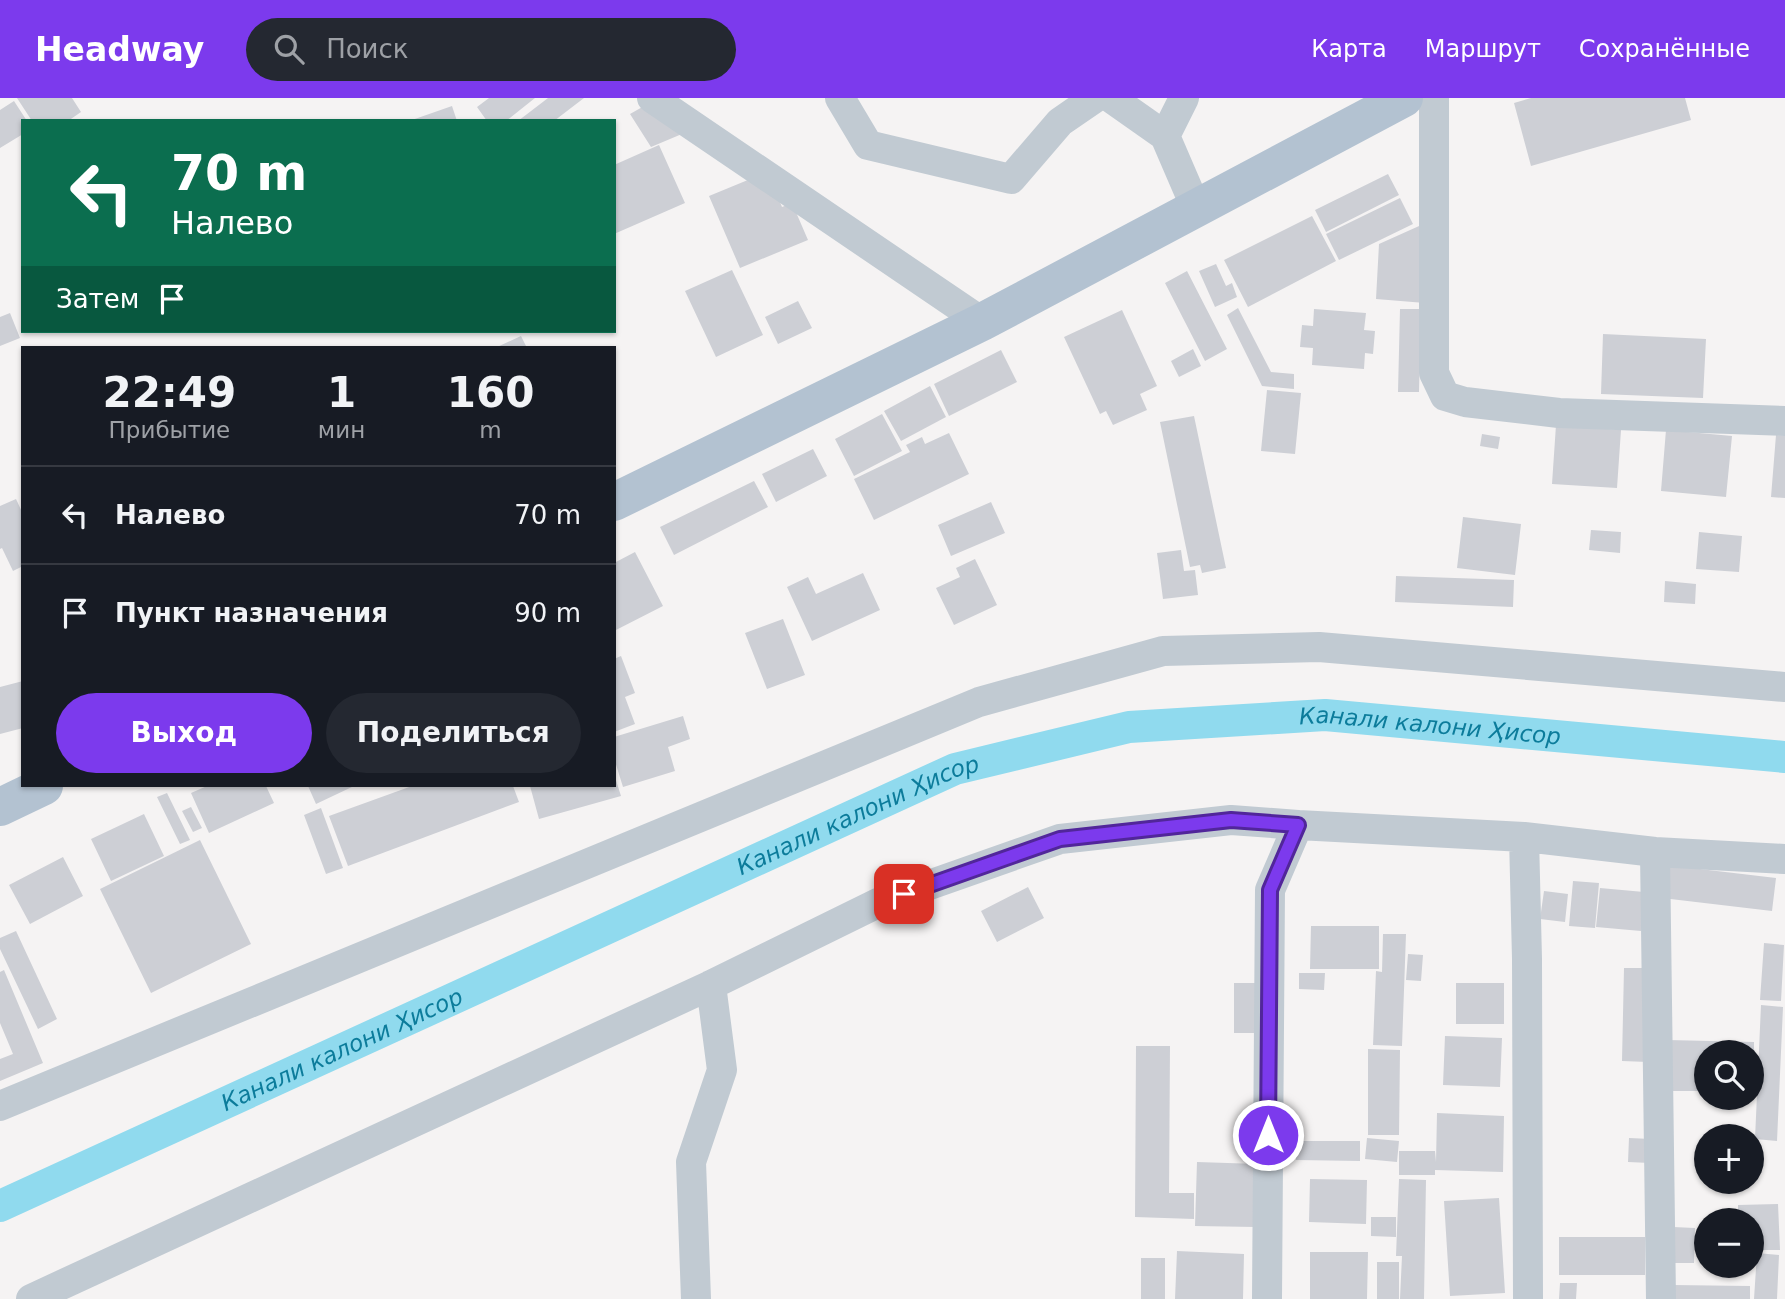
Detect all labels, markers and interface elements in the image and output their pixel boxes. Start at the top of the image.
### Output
search box [246,18,736,81]
text: Headway [35,30,204,69]
icon: search [270,30,308,68]
text: Поиск [326,34,409,64]
text: Карта [1311,35,1387,63]
text: Маршрут [1425,35,1541,63]
text: Сохранённые [1579,35,1750,63]
text: 70 m [171,145,307,202]
icon: left [56,147,147,238]
text: Налево [171,204,293,242]
icon: arrive [153,280,191,318]
text: Затем [56,284,139,314]
text: 22:49 [103,368,236,417]
text: 1 [327,368,356,417]
text: 160 [447,368,534,417]
text: Прибытие [109,417,230,443]
text: мин [318,417,365,443]
text: m [479,417,502,443]
icon: left [56,496,94,534]
text: Налево [115,500,225,530]
text: 70 m [514,500,581,530]
icon: arrive [56,594,94,632]
text: Пункт назначения [115,598,388,628]
text: 90 m [514,598,581,628]
button: Выход [56,693,312,773]
button: Поделиться [326,693,581,773]
water label: Канали калони Ҳисор [1298,702,1562,749]
water label: Канали калони Ҳисор [733,751,982,880]
pin [874,864,934,924]
icon: arrive [885,875,923,913]
water label: Канали калони Ҳисор [217,983,467,1116]
map controls [1694,1040,1764,1278]
button: search [1694,1040,1764,1110]
position arrow [1231,1098,1305,1172]
button: + [1694,1124,1764,1194]
button: − [1694,1208,1764,1278]

